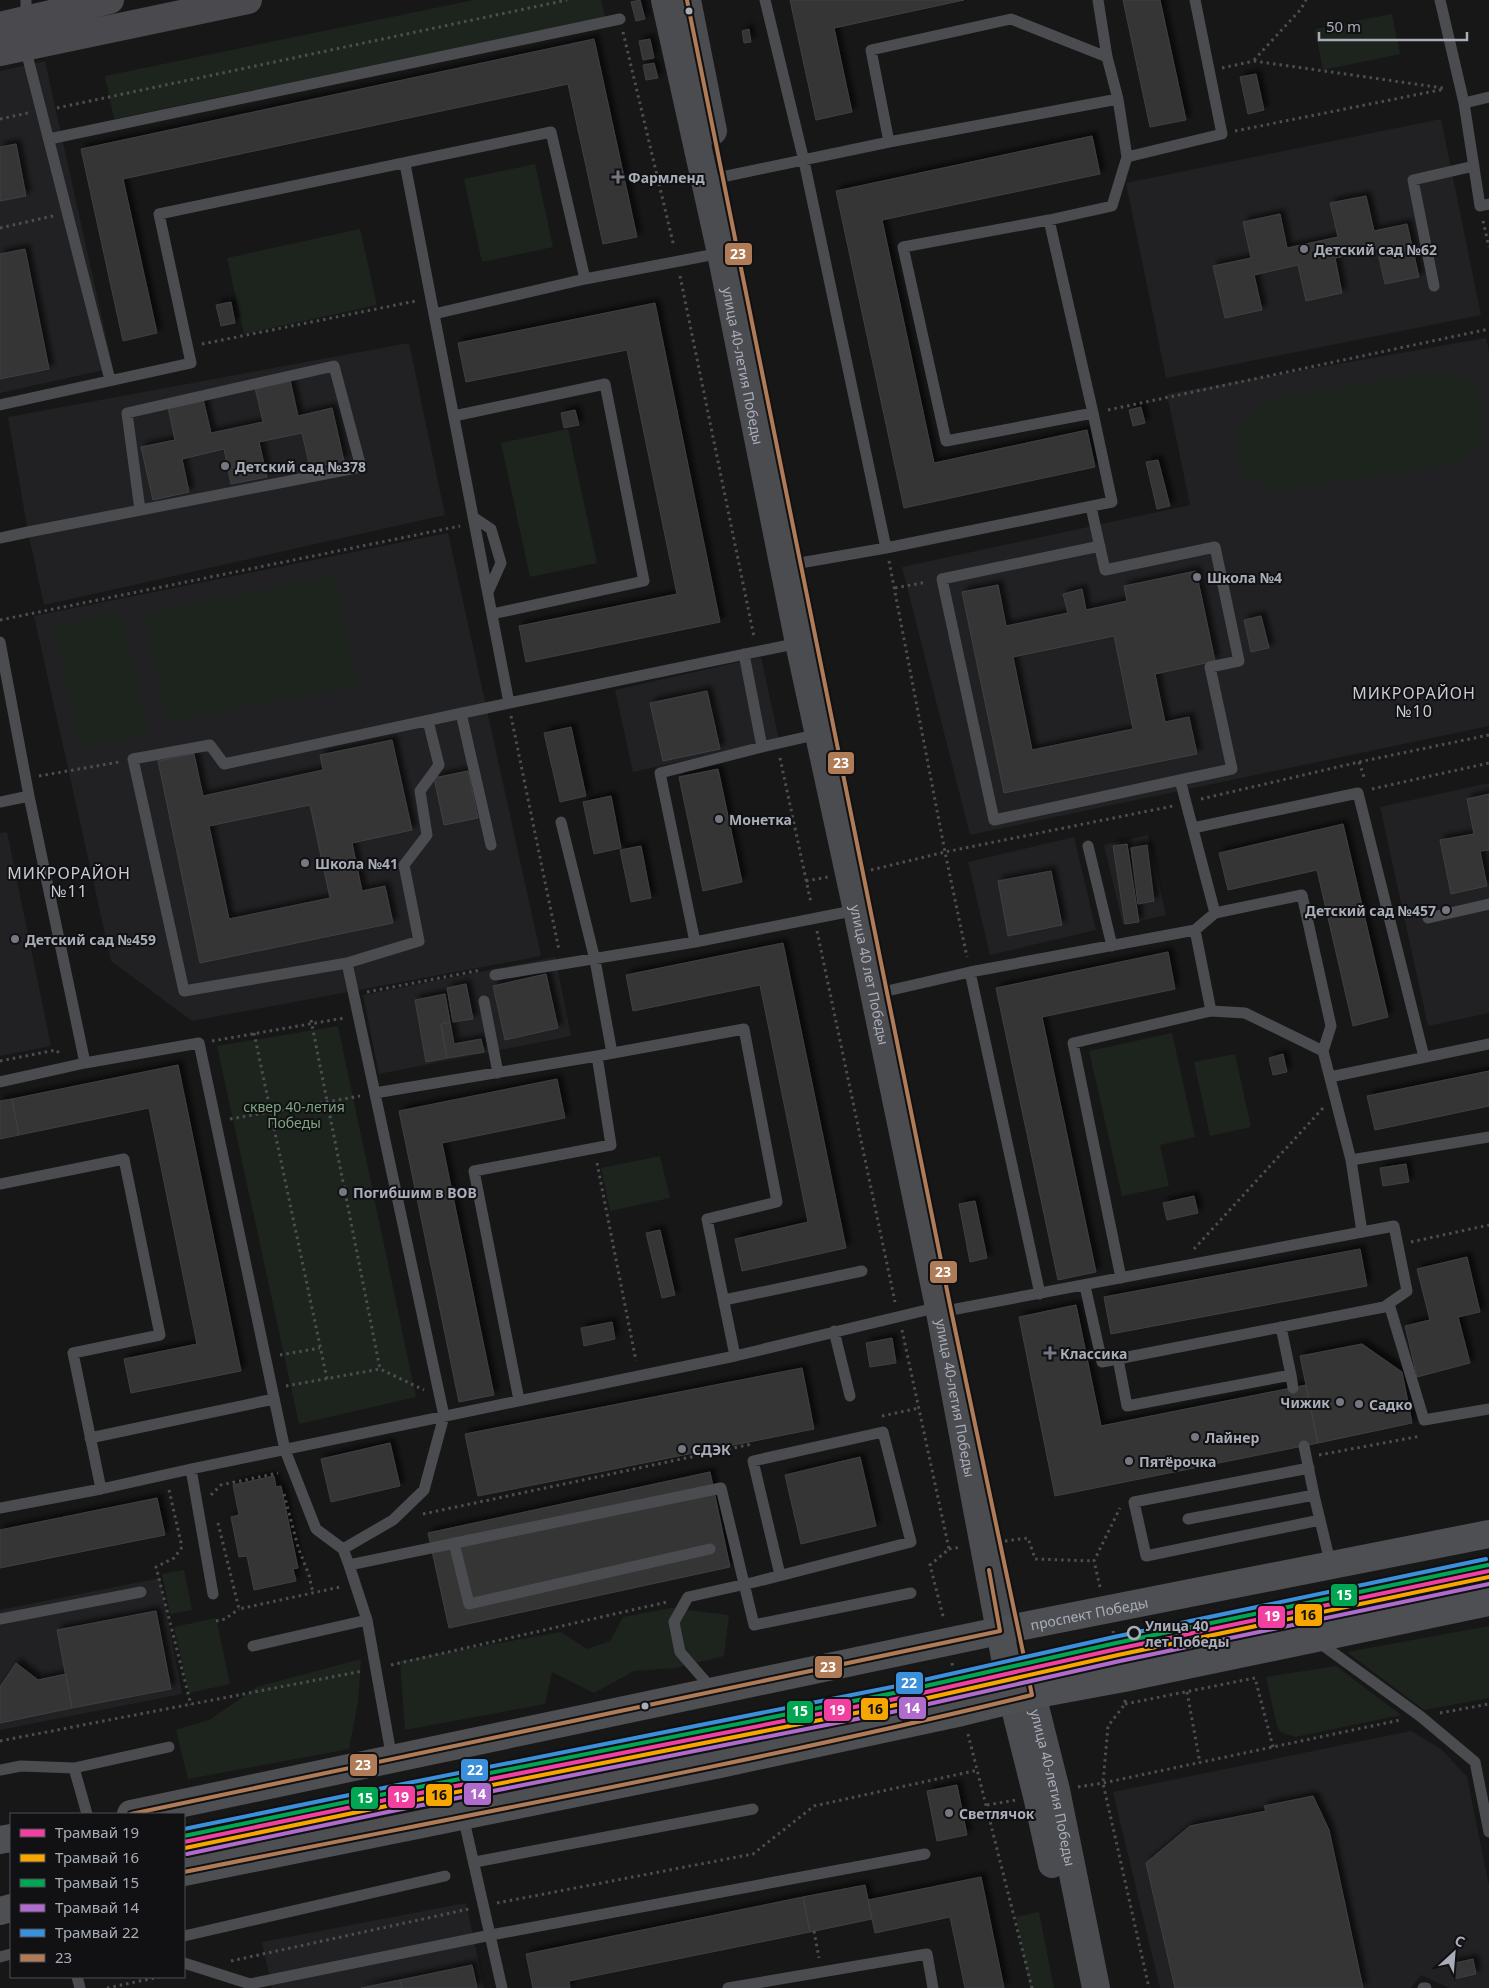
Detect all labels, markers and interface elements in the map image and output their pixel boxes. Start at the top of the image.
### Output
unlabelled marker [684,6,694,16]
scale bar [1319,10,1466,42]
text: 50 m [1326,16,1361,36]
place label: Фармленд [628,168,705,187]
marker: Фармленд [612,171,624,183]
place label: Детский сад №62 [1314,240,1437,259]
line badge: 23 [724,242,753,266]
marker: Детский сад №62 [1298,243,1310,255]
text: 23 [730,244,746,263]
street label: улица 40-летия Победы [718,285,769,446]
place label: Детский сад №378 [235,457,366,476]
marker: Детский сад №378 [219,460,231,472]
place label: Школа №4 [1207,568,1282,587]
marker: Школа №4 [1191,571,1203,583]
district label: МИКРОРАЙОН №10 [1352,682,1476,722]
line badge: 23 [827,751,855,775]
text: 23 [833,753,849,772]
place label: Монетка [729,810,792,829]
marker: Монетка [713,813,725,825]
place label: Школа №41 [315,854,398,873]
marker: Школа №41 [299,857,311,869]
district label: МИКРОРАЙОН №11 [7,862,131,902]
place label: Детский сад №457 [1305,901,1436,920]
street label: улица 40 лет Победы [847,903,894,1046]
marker: Детский сад №457 [1440,904,1452,916]
place label: Детский сад №459 [25,930,156,949]
marker: Детский сад №459 [9,933,21,945]
park label: сквер 40-летия Победы [243,1097,345,1132]
place label: Погибшим в ВОВ [353,1183,477,1202]
marker: Погибшим в ВОВ [337,1186,349,1198]
line badge: 23 [929,1260,958,1284]
text: 23 [935,1262,951,1281]
street label: улица 40-летия Победы [932,1317,980,1478]
place label: Классика [1060,1344,1127,1363]
marker: Классика [1044,1347,1056,1359]
place label: Чижик [1280,1393,1330,1412]
place label: Садко [1369,1395,1413,1414]
marker: Чижик [1334,1396,1346,1408]
marker: Садко [1353,1398,1365,1410]
place label: Лайнер [1205,1428,1259,1447]
marker: Лайнер [1189,1431,1201,1443]
place label: СДЭК [692,1440,731,1459]
marker: СДЭК [676,1443,688,1455]
place label: Пятёрочка [1139,1452,1216,1471]
marker: Пятёрочка [1123,1455,1135,1467]
line badge: 15 [1330,1583,1358,1607]
text: 15 [1336,1585,1352,1604]
street label: проспект Победы [1029,1592,1150,1634]
line badge: 16 [1294,1603,1323,1627]
line badge: 19 [1257,1605,1286,1629]
text: 16 [1300,1605,1316,1624]
text: 19 [1264,1606,1280,1625]
place label: Улица 40 лет Победы [1145,1616,1229,1651]
marker: Улица 40 лет Победы [1127,1626,1141,1640]
line badge: 23 [814,1655,843,1679]
text: 23 [820,1657,836,1676]
line badge: 22 [895,1671,924,1695]
text: 22 [901,1673,917,1692]
line badge: 14 [898,1696,927,1720]
line badge: 16 [860,1697,889,1721]
line badge: 19 [823,1698,852,1722]
text: 14 [904,1698,920,1717]
text: 16 [867,1699,883,1718]
line badge: 15 [786,1700,814,1724]
text: 19 [829,1700,845,1719]
unlabelled marker [640,1701,650,1711]
text: 15 [792,1701,808,1720]
street label: улица 40-летия Победы [1026,1707,1081,1868]
line badge: 23 [349,1753,378,1777]
text: 23 [355,1755,371,1774]
line badge: 22 [460,1758,489,1782]
text: 22 [467,1760,483,1779]
line badge: 14 [463,1782,492,1806]
line badge: 16 [425,1783,453,1807]
text: 14 [470,1784,486,1803]
line badge: 19 [387,1785,416,1809]
text: 16 [431,1785,447,1804]
line badge: 15 [350,1786,379,1810]
text: 19 [393,1787,409,1806]
text: 15 [357,1788,373,1807]
place label: Светлячок [959,1804,1035,1823]
marker: Светлячок [943,1807,955,1819]
legend [10,1813,185,1978]
text: Трамвай 19 [55,1822,139,1842]
text: Трамвай 16 [55,1847,139,1867]
text: Трамвай 15 [55,1872,139,1892]
text: Трамвай 14 [55,1897,139,1917]
text: Трамвай 22 [55,1922,139,1942]
north arrow [1429,1928,1479,1978]
text: С [1452,1930,1468,1951]
text: 23 [55,1947,72,1967]

